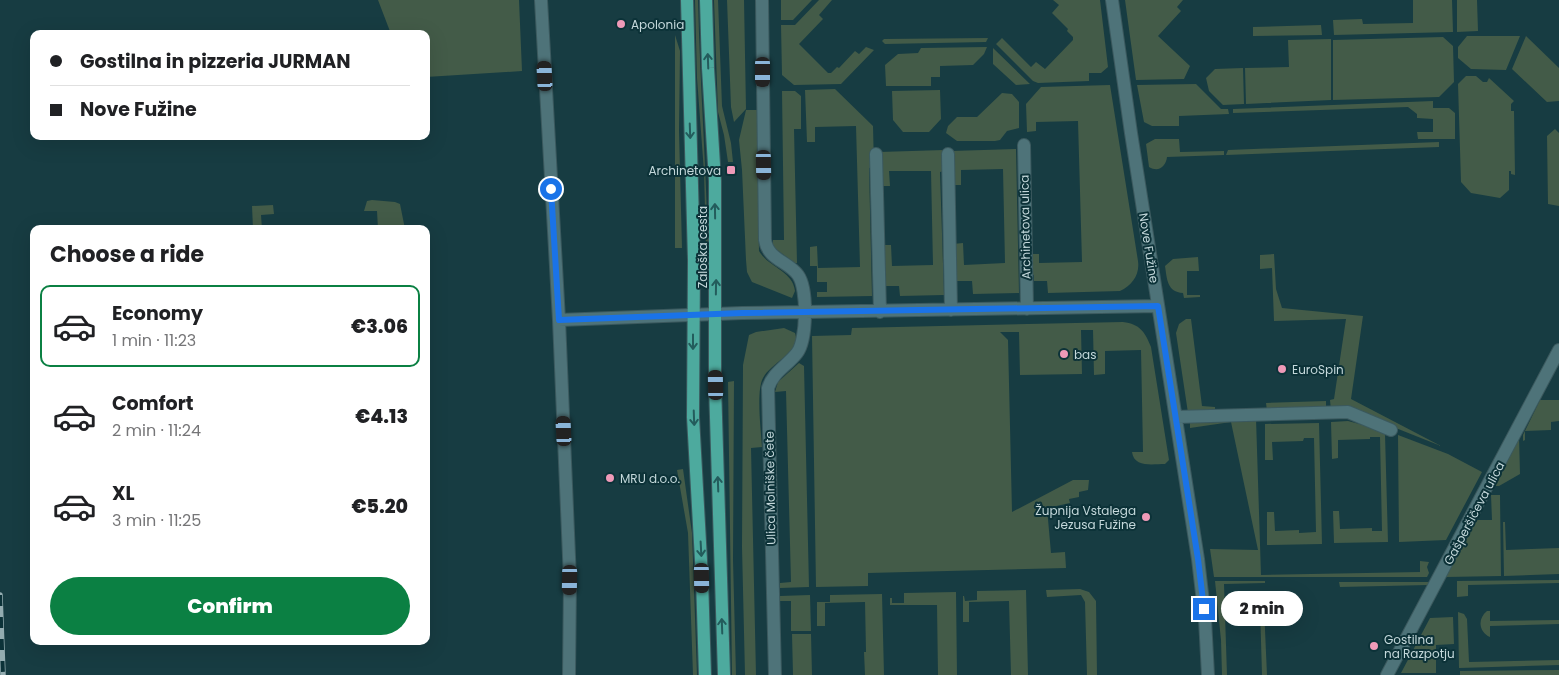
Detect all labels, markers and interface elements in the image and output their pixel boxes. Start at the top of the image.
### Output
place label: Apolonia [631,16,684,33]
marker: Apolonia [615,18,627,30]
text: Gostilna in pizzeria JURMAN [80,48,351,75]
one-way arrow [703,54,712,70]
car [755,57,770,87]
car [536,61,553,91]
text: Nove Fužine [80,96,197,123]
one-way arrow [685,122,695,139]
car [756,150,771,180]
place label: Archinetova [649,162,721,179]
marker: Archinetova [725,164,737,176]
street label: Archinetova ulica [1016,175,1034,279]
route start [540,178,562,200]
one-way arrow [711,203,720,219]
street label: Zaloška cesta [694,206,711,288]
street label: Nove Fužine [1135,212,1163,284]
text: Choose a ride [50,239,204,270]
one-way arrow [711,279,721,296]
text: Economy [112,300,203,327]
icon: car [52,304,97,349]
text: €3.06 [351,313,408,340]
text: 1 min · 11:23 [112,329,196,352]
one-way arrow [688,334,698,350]
place label: bas [1074,346,1097,363]
marker: bas [1058,348,1070,360]
place label: EuroSpin [1292,361,1344,378]
marker: EuroSpin [1276,363,1288,375]
car [708,370,723,400]
text: Comfort [112,390,194,417]
icon: car [52,394,97,439]
text: €4.13 [355,403,408,430]
one-way arrow [689,410,698,426]
car [555,416,572,446]
text: 2 min · 11:24 [112,419,201,442]
street label: Ulica Molniške čete [761,431,779,545]
street label: Gašperšičeva ulica [1440,458,1508,568]
place label: MRU d.o.o. [620,470,680,487]
marker: MRU d.o.o. [604,472,616,484]
one-way arrow [714,476,723,492]
text: XL [112,480,135,507]
icon: car [52,484,97,529]
text: €5.20 [351,493,408,520]
place label: Župnija Vstalega Jezusa Fužine [1035,502,1136,533]
text: 3 min · 11:25 [112,509,201,532]
marker: Župnija Vstalega Jezusa Fužine [1140,511,1152,523]
one-way arrow [696,540,705,556]
car [694,563,709,593]
car [562,565,577,595]
button: Confirm [50,577,410,635]
callout: 2 min [1222,592,1304,626]
text: 2 min [1239,597,1285,620]
route end [1193,598,1215,620]
one-way arrow [718,619,727,635]
place label: Gostilna na Razpotju [1384,631,1455,662]
marker: Gostilna na Razpotju [1368,640,1380,652]

